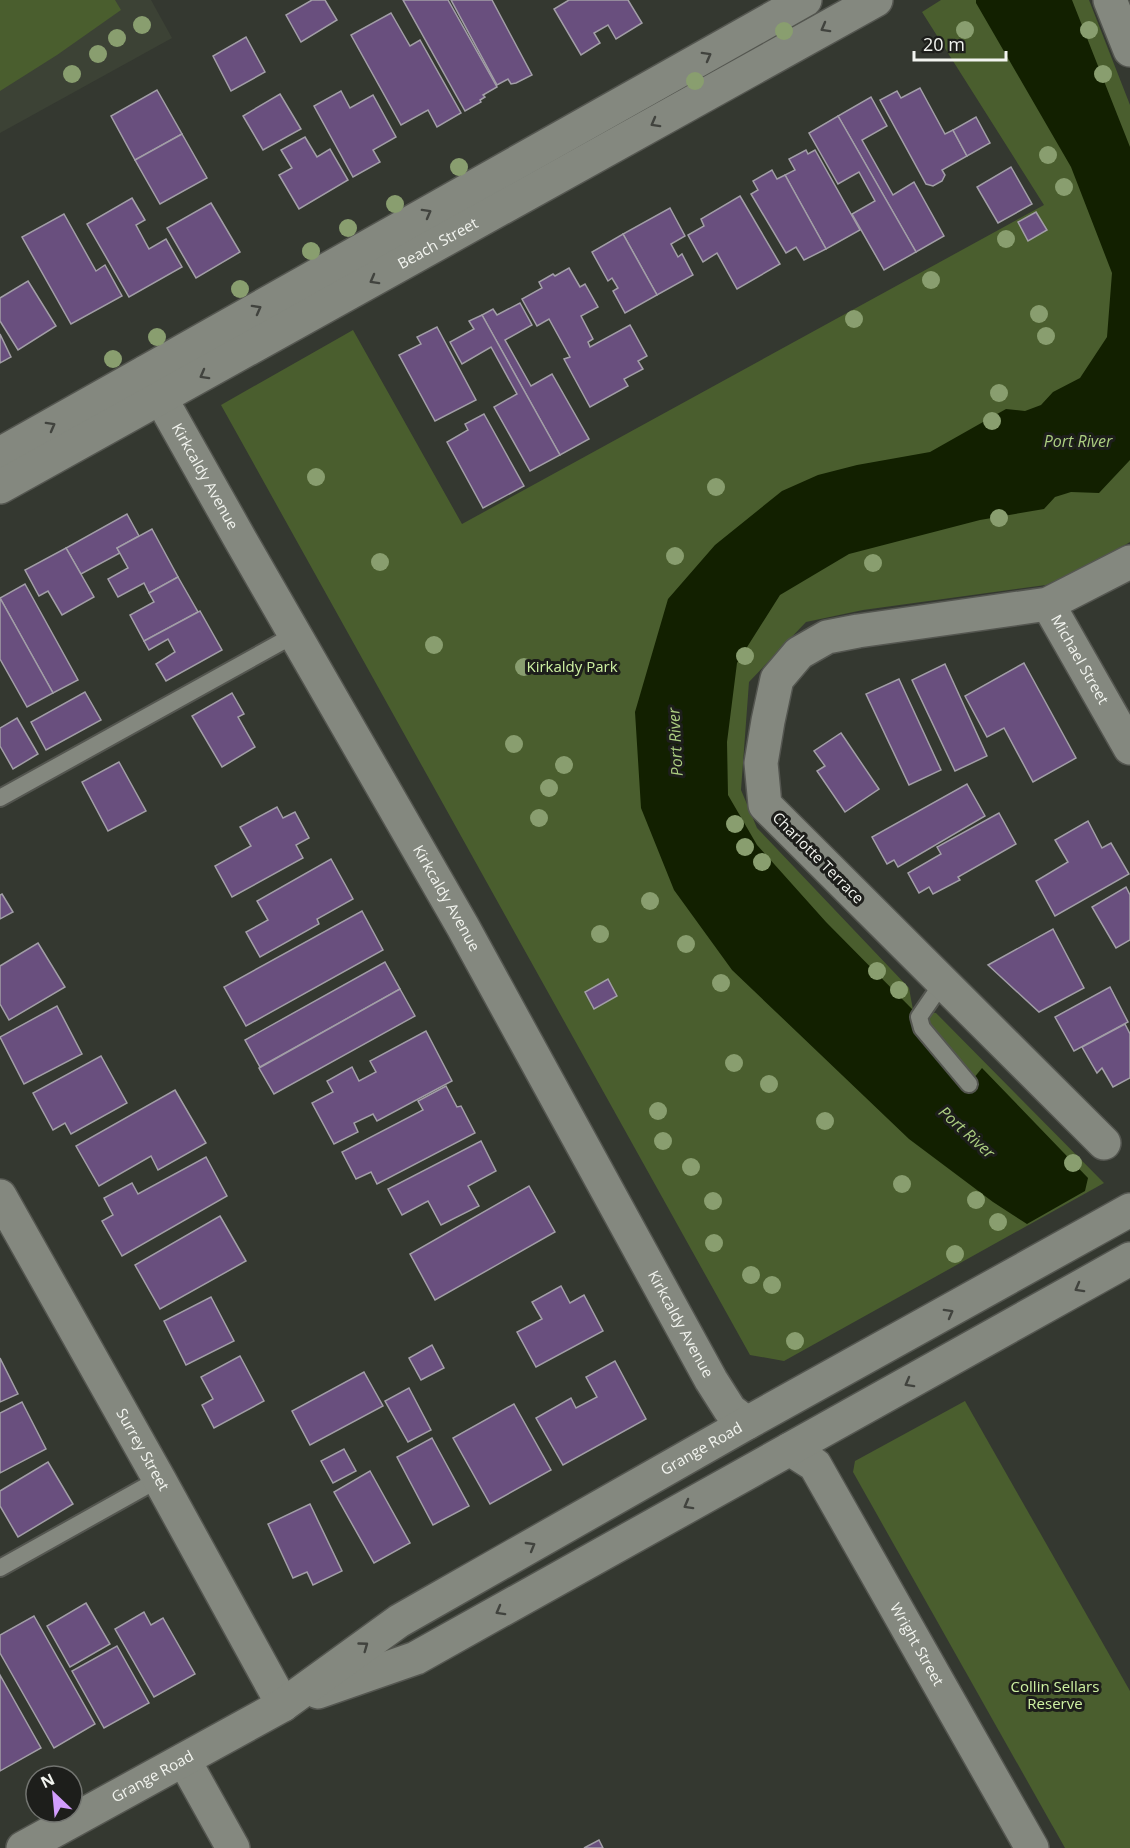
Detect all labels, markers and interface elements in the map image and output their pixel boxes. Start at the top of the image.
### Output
one-way arrow [821,21,831,33]
scale bar [914,24,1006,62]
text: 20 m [923,32,965,56]
one-way arrow [701,51,711,63]
one-way arrow [651,116,661,128]
one-way arrow [421,209,431,221]
street label: Beach Street [394,212,481,273]
one-way arrow [370,273,380,284]
one-way arrow [251,305,262,316]
one-way arrow [200,367,210,379]
street label: Kirkcaldy Avenue [168,419,244,533]
one-way arrow [45,422,55,433]
water label: Port River [1044,430,1113,452]
street label: Michael Street [1047,611,1114,708]
park label: Kirkaldy Park [526,656,618,676]
water label: Port River [662,706,688,777]
street label: Charlotte Terrace [769,807,869,907]
street label: Kirkcaldy Avenue [409,841,485,955]
water label: Port River [934,1101,1000,1164]
street label: Kirkcaldy Avenue [644,1267,719,1381]
one-way arrow [1075,1281,1085,1292]
one-way arrow [942,1308,953,1320]
one-way arrow [904,1375,915,1387]
street label: Surrey Street [112,1404,174,1494]
street label: Grange Road [657,1417,745,1479]
one-way arrow [684,1497,694,1509]
one-way arrow [525,1542,535,1553]
street label: Wright Street [886,1599,949,1689]
one-way arrow [495,1604,506,1615]
one-way arrow [357,1642,368,1653]
park label: Collin Sellars Reserve [1011,1676,1099,1713]
street label: Grange Road [108,1745,197,1806]
north arrow [24,1764,84,1824]
text: N [37,1768,58,1793]

